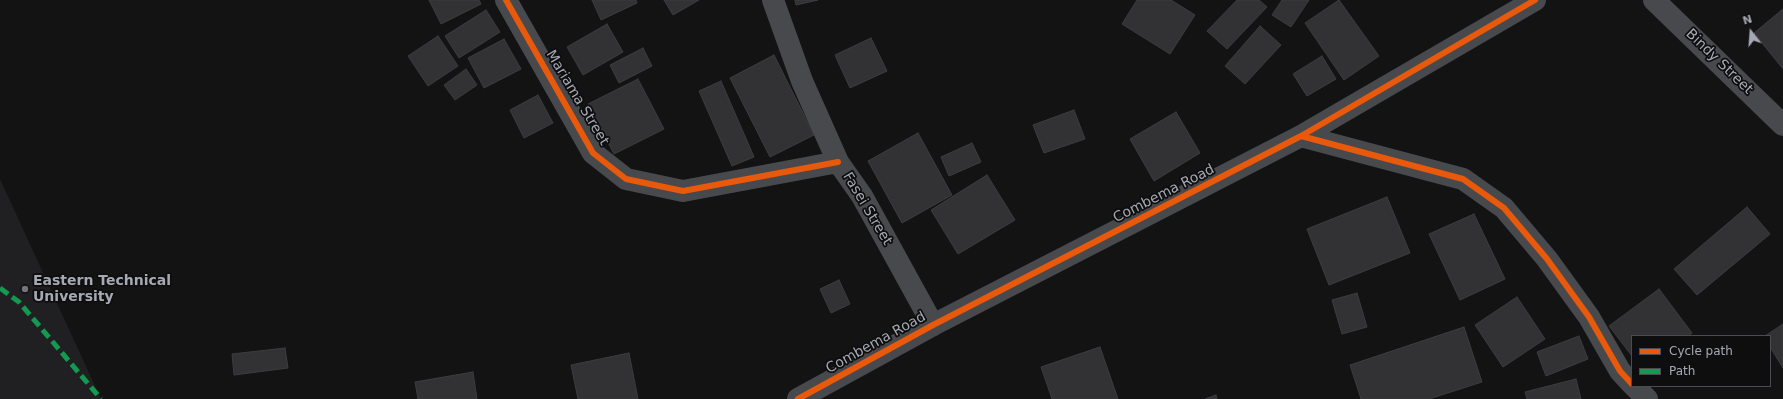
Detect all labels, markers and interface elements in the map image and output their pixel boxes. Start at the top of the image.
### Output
north arrow [1731,12,1771,52]
text: N [1741,12,1754,28]
street label: Bindy Street [1682,26,1756,98]
street label: Mariama Street [542,47,612,149]
street label: Combema Road [1111,161,1217,227]
street label: Fasei Street [839,169,895,249]
place label: Eastern Technical University [33,273,171,306]
marker: Eastern Technical University [20,284,30,294]
street label: Combema Road [823,309,929,377]
legend [1631,335,1771,387]
text: Cycle path [1669,344,1733,358]
text: Path [1669,364,1695,378]

